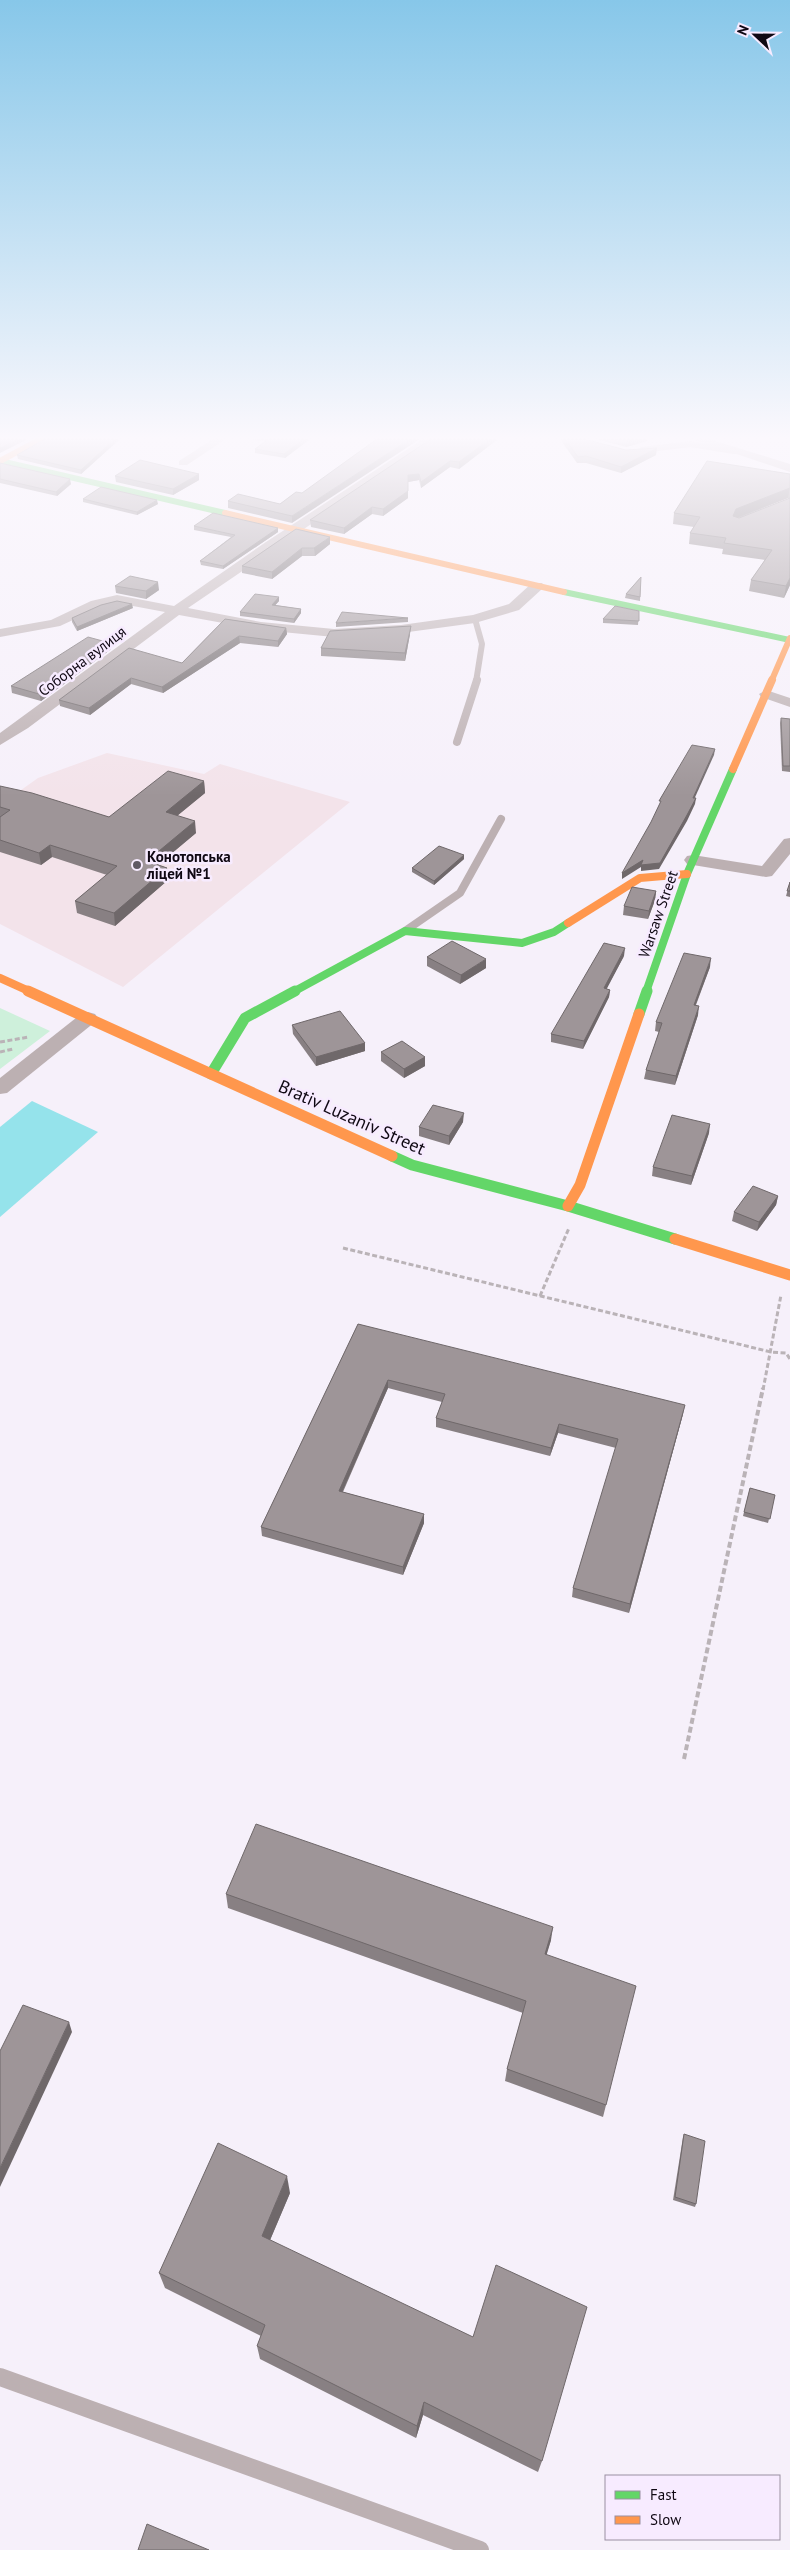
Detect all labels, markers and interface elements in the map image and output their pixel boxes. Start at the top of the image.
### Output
north arrow [730,10,780,60]
text: N [733,22,753,38]
street label: Соборна вулиця [34,622,130,700]
place label: Конотопська ліцей №1 [146,847,231,883]
marker: Конотопська ліцей №1 [131,859,143,871]
street label: Warsaw Street [634,868,682,960]
street label: Brativ Luzaniv Street [275,1074,429,1160]
legend [605,2475,780,2540]
text: Fast [650,2485,677,2504]
text: Slow [650,2510,681,2529]

